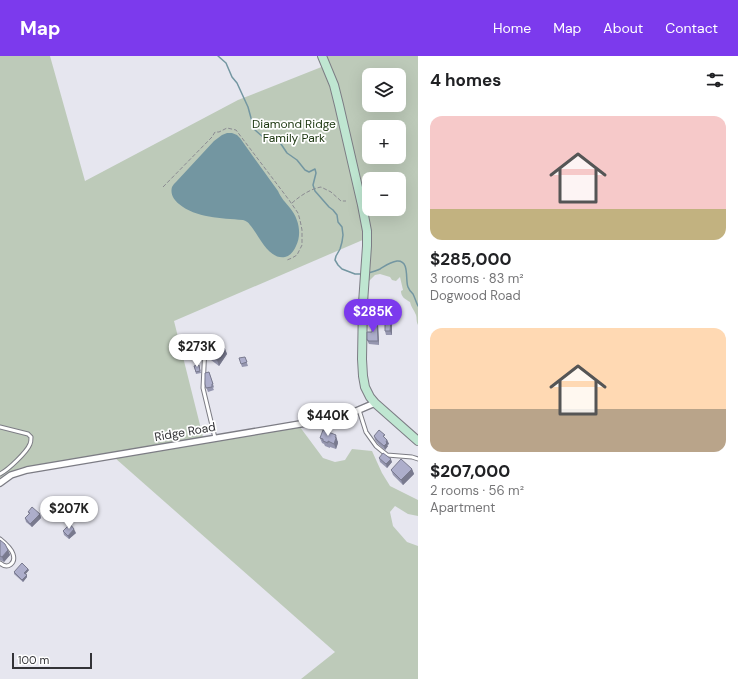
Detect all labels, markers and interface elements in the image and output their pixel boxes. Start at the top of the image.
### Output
text: Map [20,16,60,41]
text: Home [493,19,531,37]
text: Map [553,19,581,37]
text: About [603,19,643,37]
text: Contact [665,19,718,37]
map controls [362,68,406,216]
button: layers [362,68,406,112]
text: 4 homes [430,69,501,91]
icon: filters [704,69,726,91]
park label: Diamond Ridge Family Park [252,116,336,146]
button: + [362,120,406,164]
icon: home [542,142,614,214]
button: − [362,172,406,216]
text: $285,000 [430,248,511,270]
text: 3 rooms · 83 m² [430,270,524,287]
text: Dogwood Road [430,287,521,304]
pin: $285K [345,299,401,333]
text: $285K [353,303,393,320]
pin: $273K [169,334,225,368]
text: $273K [178,338,216,355]
icon: home [542,354,614,426]
pin: $440K [300,403,356,437]
text: $440K [307,407,349,424]
street label: Ridge Road [153,419,217,445]
text: $207,000 [430,460,510,482]
text: 2 rooms · 56 m² [430,482,524,499]
pin: $207K [41,496,97,530]
text: Apartment [430,499,495,516]
text: $207K [49,500,89,517]
scale bar [12,651,92,670]
text: 100 m [18,653,49,667]

